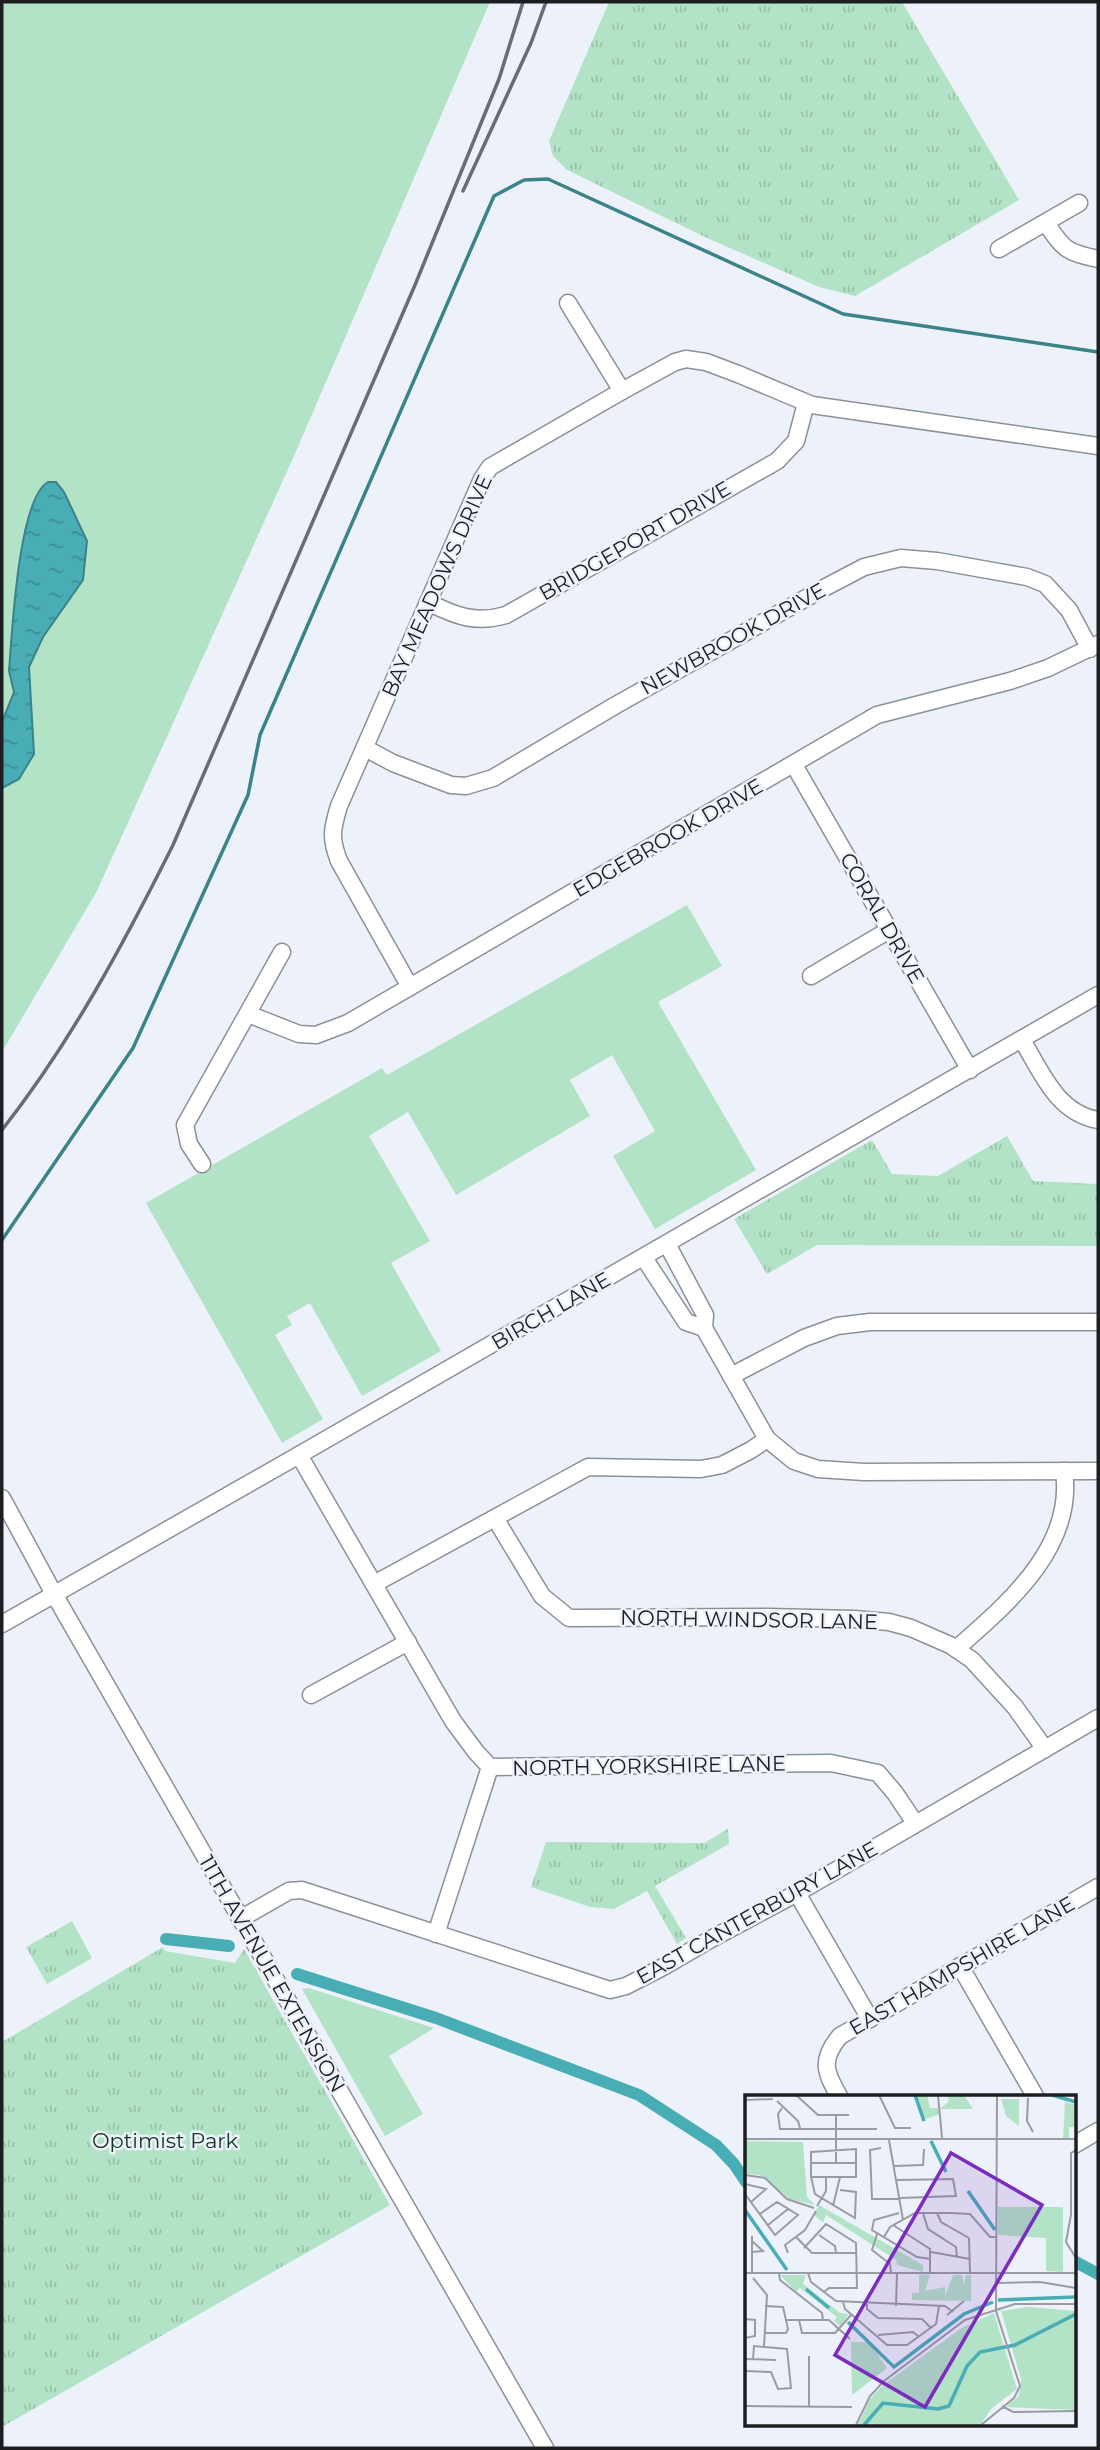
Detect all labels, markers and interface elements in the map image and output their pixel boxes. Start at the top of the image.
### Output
street label: BAY MEADOWS DRIVE [376,471,497,701]
street label: BRIDGEPORT DRIVE [534,475,735,606]
street label: NEWBROOK DRIVE [636,577,830,700]
street label: EDGEBROOK DRIVE [568,773,767,902]
street label: CORAL DRIVE [835,848,930,988]
street label: BIRCH LANE [487,1266,615,1355]
street label: NORTH WINDSOR LANE [620,1605,878,1634]
street label: NORTH YORKSHIRE LANE [512,1751,786,1780]
street label: EAST CANTERBURY LANE [632,1836,882,1989]
street label: 11TH AVENUE EXTENSION [194,1851,351,2097]
street label: EAST HAMPSHIRE LANE [845,1891,1079,2040]
inset map [745,2095,1076,2426]
park label: Optimist Park [92,2128,239,2153]

